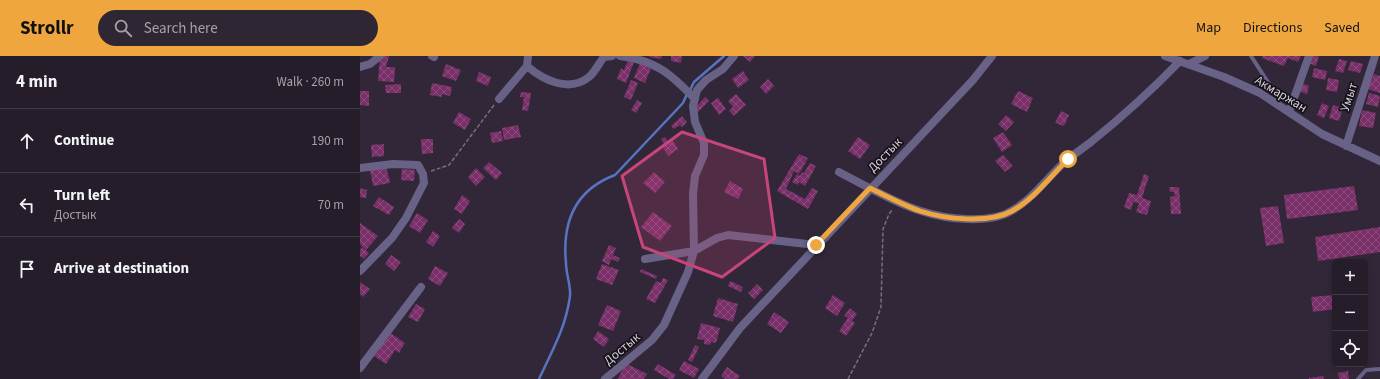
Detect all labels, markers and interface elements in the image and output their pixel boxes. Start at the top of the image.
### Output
search box [98,10,378,46]
text: Strollr [20,15,74,42]
icon: search [112,17,134,39]
text: Search here [144,18,218,39]
text: Map [1196,18,1221,38]
text: Directions [1243,18,1302,38]
text: Saved [1324,18,1360,38]
text: 4 min [16,70,57,94]
street label: Акмаржан [1251,71,1311,117]
text: Walk · 260 m [276,73,344,91]
street label: Умыт [1336,80,1362,114]
icon: ahead [16,130,38,152]
text: Continue [54,130,114,151]
text: 190 m [311,132,344,150]
street label: Достык [864,133,907,177]
route start [1059,150,1077,168]
text: Turn left [54,185,110,206]
icon: left [16,194,38,216]
text: 70 m [318,196,344,214]
text: Достык [54,206,96,224]
route end [807,236,825,254]
icon: arrive [16,258,38,280]
text: Arrive at destination [54,258,189,279]
map controls [1332,259,1368,367]
button: + [1332,259,1368,295]
button: − [1332,295,1368,331]
street label: Достык [600,328,644,370]
button: locate [1332,331,1368,367]

